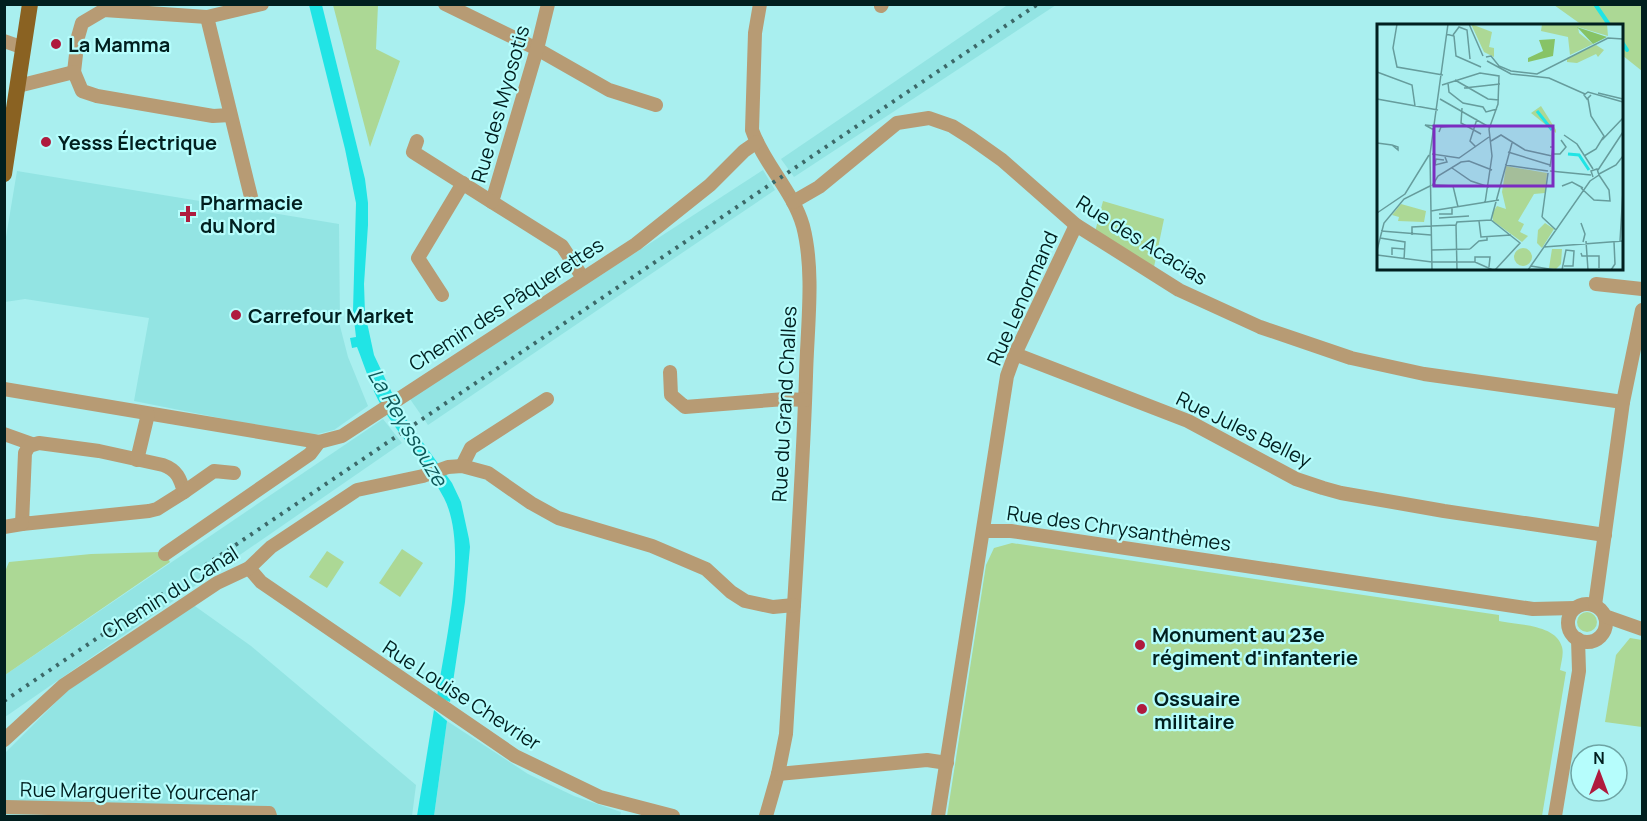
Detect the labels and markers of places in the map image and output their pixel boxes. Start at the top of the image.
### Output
place label: La Mamma [68,31,170,58]
marker: La Mamma [49,37,63,51]
place label: Yesss Électrique [58,129,217,156]
marker: Yesss Électrique [39,135,53,149]
place label: Pharmacie du Nord [200,189,303,239]
marker: Pharmacie du Nord [181,207,195,221]
place label: Carrefour Market [248,302,414,329]
marker: Carrefour Market [229,308,243,322]
place label: Monument au 23e régiment d'infanterie [1152,621,1358,671]
marker: Monument au 23e régiment d'infanterie [1133,638,1147,652]
place label: Ossuaire militaire [1154,685,1240,735]
marker: Ossuaire militaire [1135,702,1149,716]

